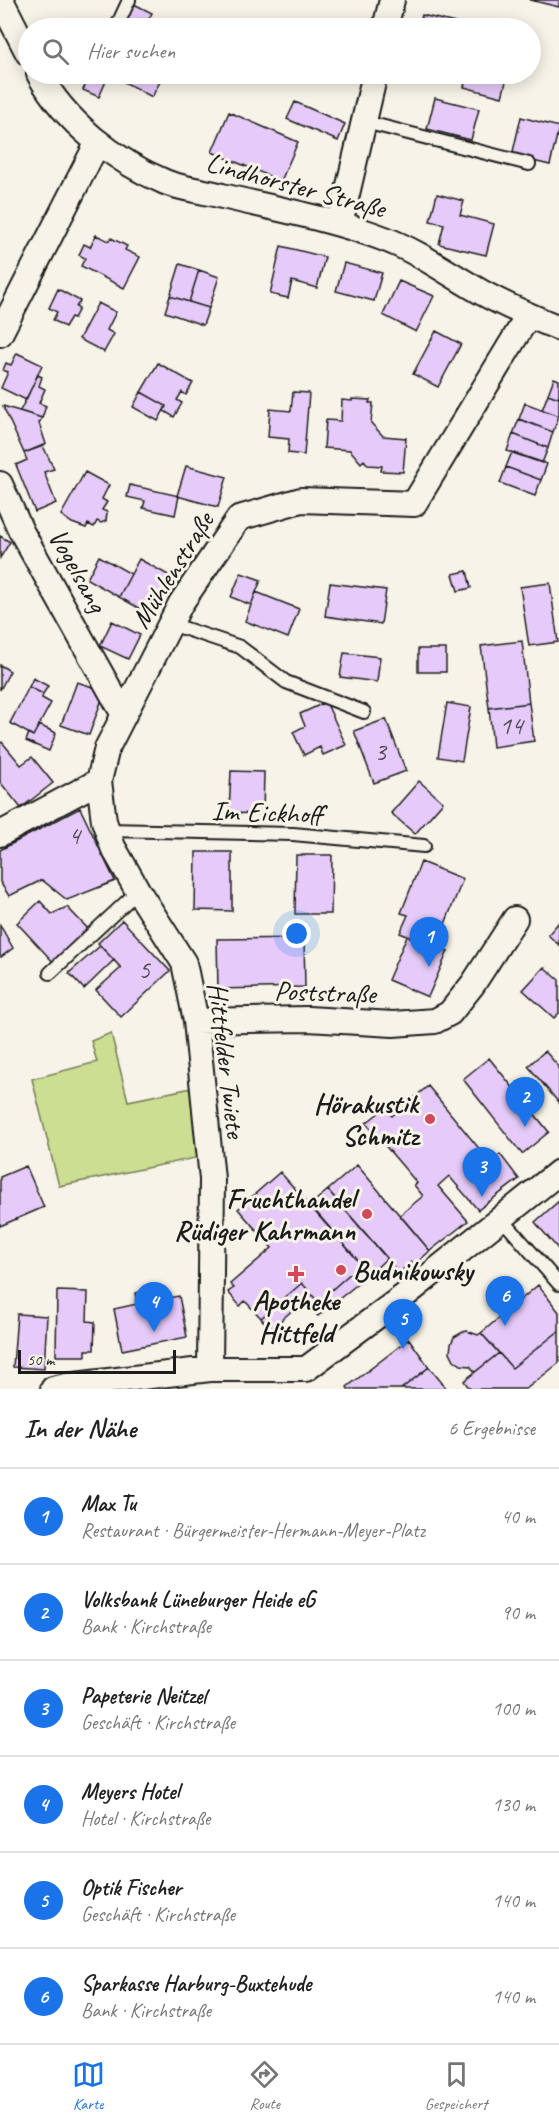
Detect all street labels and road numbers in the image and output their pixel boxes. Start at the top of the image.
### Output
street label: Lindhorster Straße [203,144,391,226]
street label: Mühlenstraße [123,504,222,635]
street label: Vogelsang [41,522,116,620]
street label: Im Eickhoff [211,793,329,832]
street label: Poststraße [274,973,378,1011]
street label: Hittfelder Twiete [200,980,254,1142]

